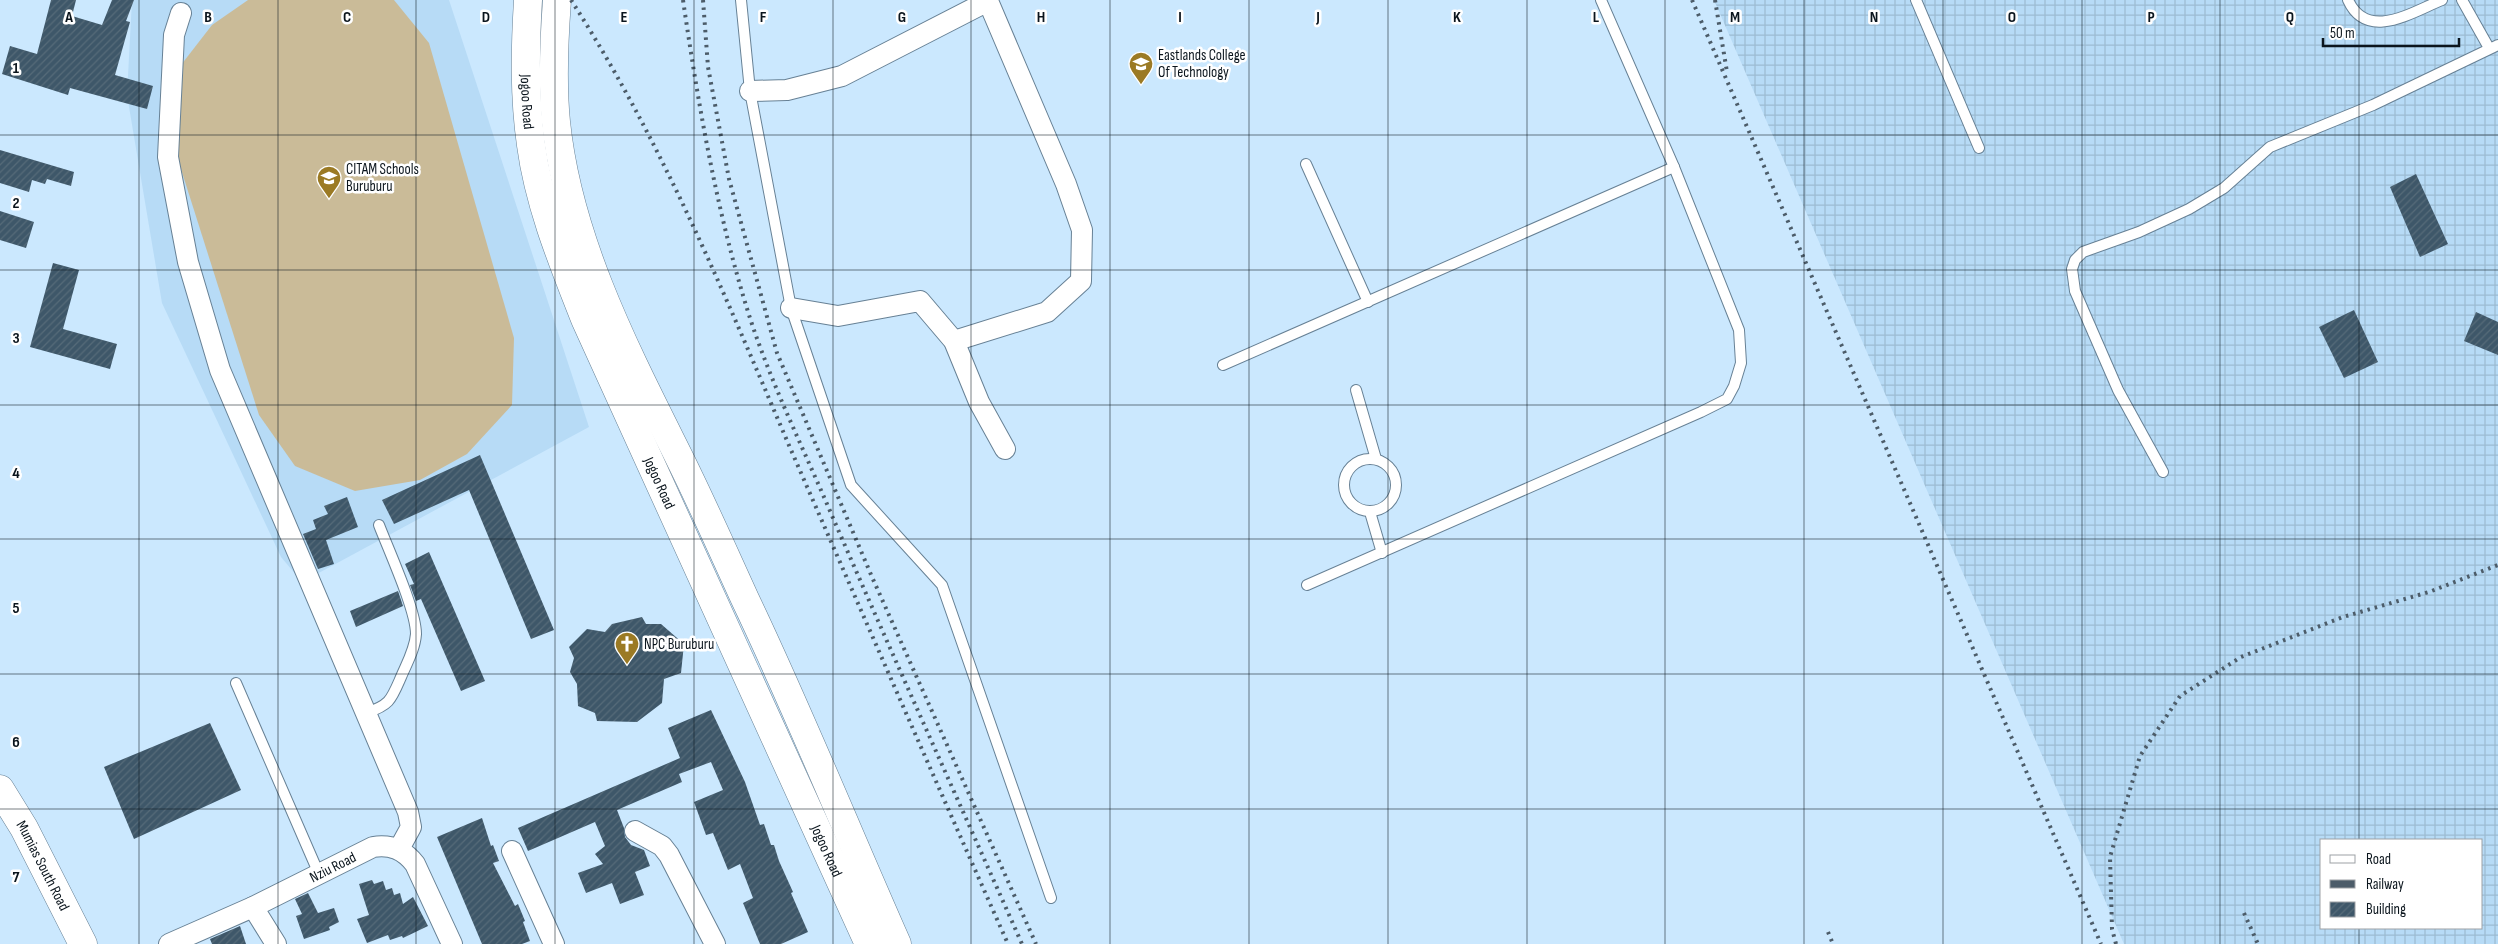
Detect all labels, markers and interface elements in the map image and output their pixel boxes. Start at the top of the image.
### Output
text: A [64,8,73,27]
text: B [204,8,212,27]
text: C [343,8,351,27]
text: D [482,8,490,27]
text: E [621,8,628,27]
text: F [760,8,767,27]
text: G [898,8,906,27]
text: H [1037,8,1045,27]
text: I [1178,8,1182,27]
text: J [1315,8,1320,27]
text: K [1453,8,1461,27]
text: L [1593,8,1600,27]
text: M [1730,8,1740,27]
text: N [1870,8,1878,27]
text: O [2008,8,2016,27]
text: P [2147,8,2155,27]
text: Q [2286,8,2294,27]
scale bar [2323,15,2459,47]
text: 50 m [2330,24,2355,43]
place label: Eastlands College Of Technology [1158,46,1246,82]
school or university icon: Eastlands College Of Technology [1128,51,1154,85]
text: 1 [13,59,20,78]
street label: Jogoo Road [516,73,538,130]
place label: CITAM Schools Buruburu [346,160,419,196]
school or university icon: CITAM Schools Buruburu [316,165,342,199]
text: 2 [12,194,20,213]
text: 3 [12,329,20,348]
street label: Jogoo Road [639,453,679,512]
text: 4 [12,464,20,483]
text: 5 [12,599,20,618]
church icon: NPC Buruburu [614,631,640,665]
place label: NPC Buruburu [644,635,714,654]
text: 6 [12,733,20,752]
street label: Mumias South Road [12,817,73,914]
street label: Jogoo Road [806,821,846,880]
legend [2320,839,2483,929]
street label: Nziu Road [307,848,359,887]
text: Road [2366,850,2391,869]
text: 7 [13,868,20,887]
text: Railway [2366,875,2404,894]
text: Building [2366,900,2406,919]

